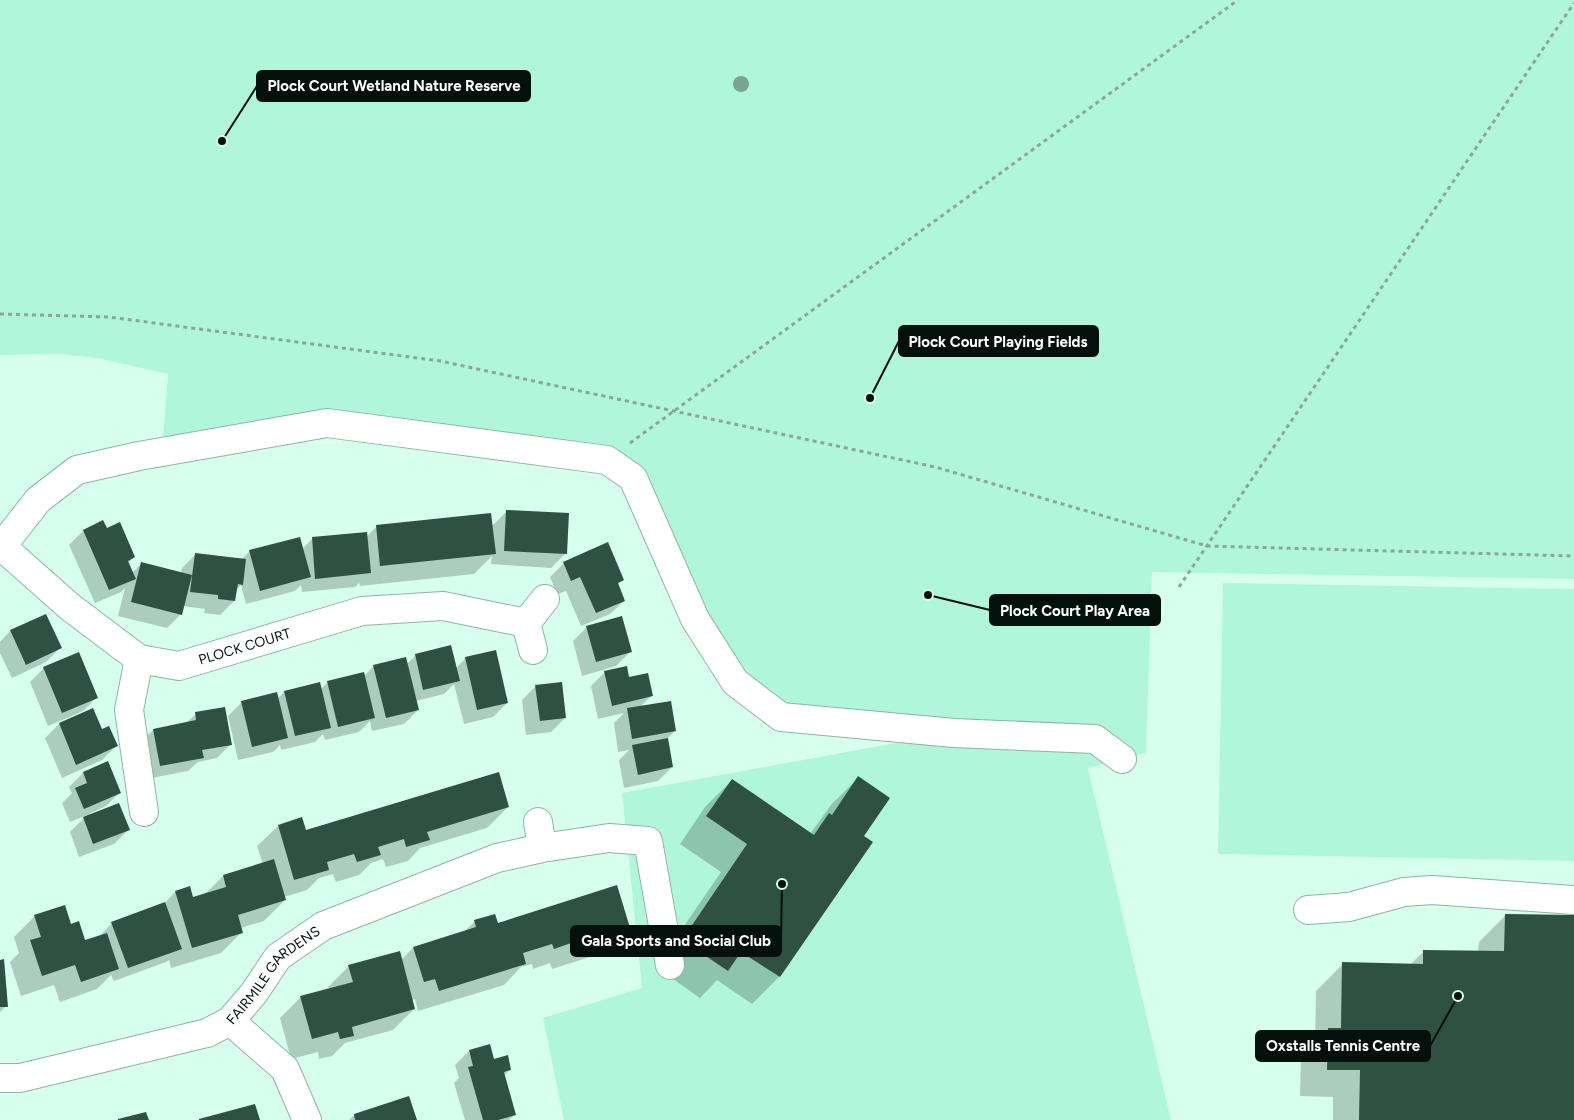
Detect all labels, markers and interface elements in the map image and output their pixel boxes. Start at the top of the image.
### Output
callout: Plock Court Wetland Nature Reserve [257,71,530,101]
text: Plock Court Wetland Nature Reserve [268,77,521,95]
callout: Plock Court Playing Fields [899,326,1098,356]
text: Plock Court Playing Fields [908,333,1088,351]
callout: Plock Court Play Area [990,595,1160,625]
text: Plock Court Play Area [1000,602,1150,620]
street label: PLOCK COURT [197,625,293,669]
street label: FAIRMILE GARDENS [223,923,323,1028]
callout: Gala Sports and Social Club [571,926,781,956]
text: Gala Sports and Social Club [581,932,771,950]
callout: Oxstalls Tennis Centre [1256,1031,1430,1061]
text: Oxstalls Tennis Centre [1266,1037,1421,1055]

